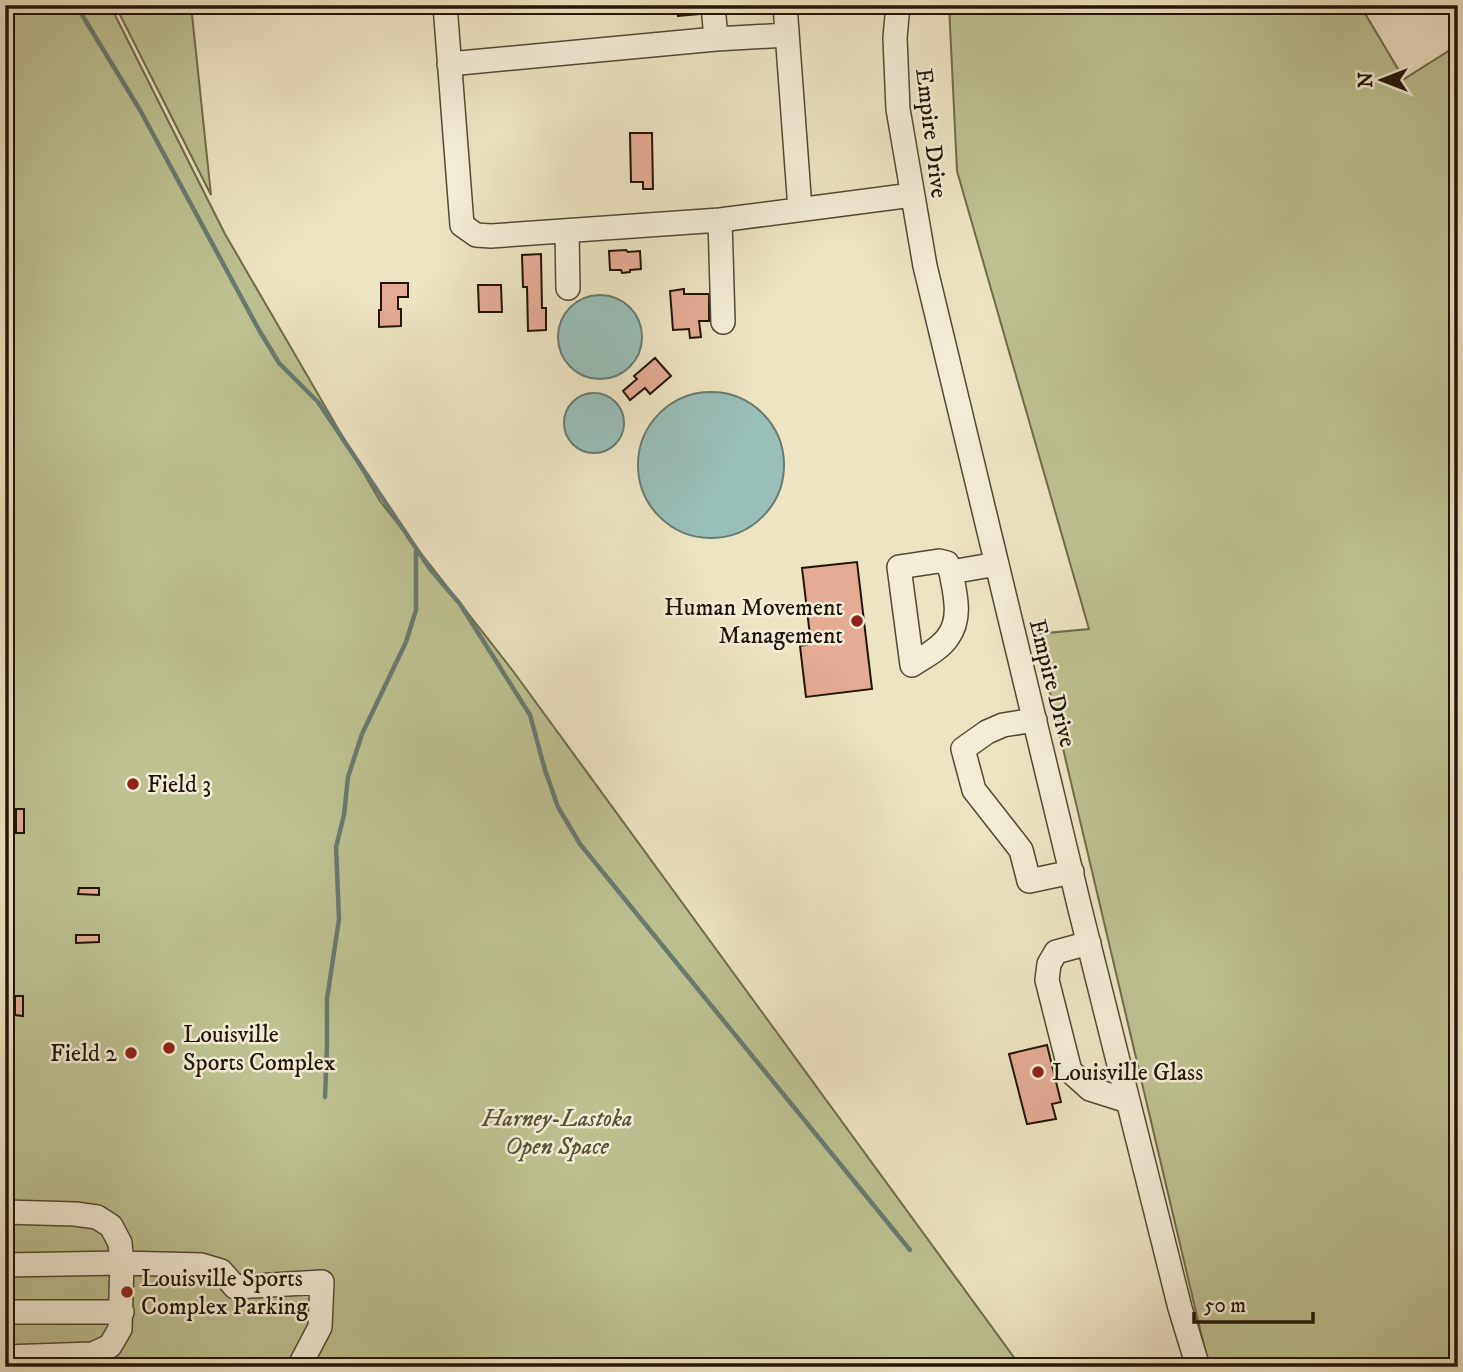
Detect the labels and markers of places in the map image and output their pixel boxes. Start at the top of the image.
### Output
place label: Human Movement Management [664,593,843,651]
marker: Human Movement Management [849,613,865,629]
place label: Field 3 [147,770,211,800]
marker: Field 3 [125,776,141,792]
place label: Louisville Sports Complex [183,1020,336,1078]
place label: Field 2 [50,1039,117,1069]
marker: Louisville Sports Complex [161,1040,177,1056]
marker: Field 2 [123,1045,139,1061]
place label: Louisville Glass [1052,1058,1203,1088]
marker: Louisville Glass [1030,1064,1046,1080]
place label: Louisville Sports Complex Parking [141,1264,308,1322]
marker: Louisville Sports Complex Parking [119,1284,135,1300]

